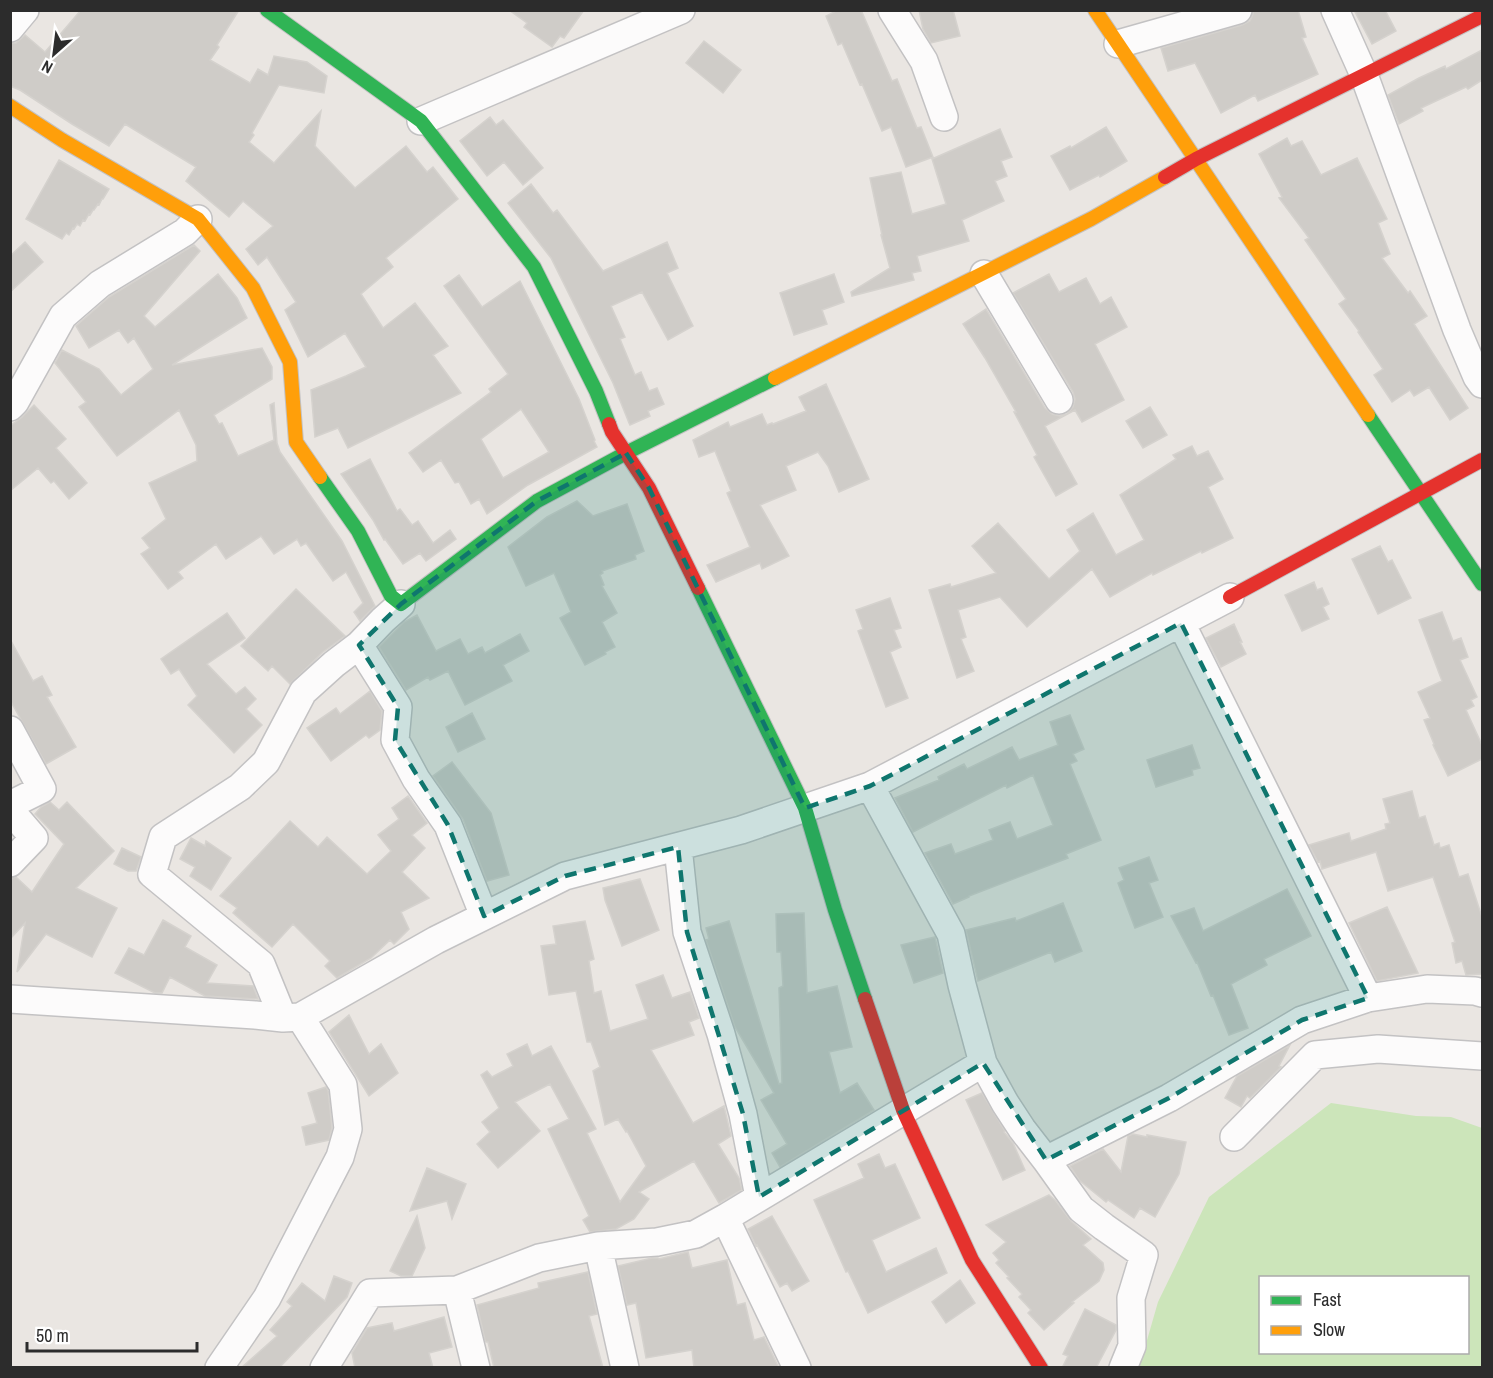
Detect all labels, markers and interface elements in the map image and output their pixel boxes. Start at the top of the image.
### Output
north arrow [24,24,84,84]
text: N [38,55,56,79]
legend [1259,1276,1469,1354]
text: Fast [1313,1287,1341,1312]
scale bar [27,1315,196,1353]
text: Slow [1313,1317,1345,1342]
text: 50 m [36,1323,69,1348]

